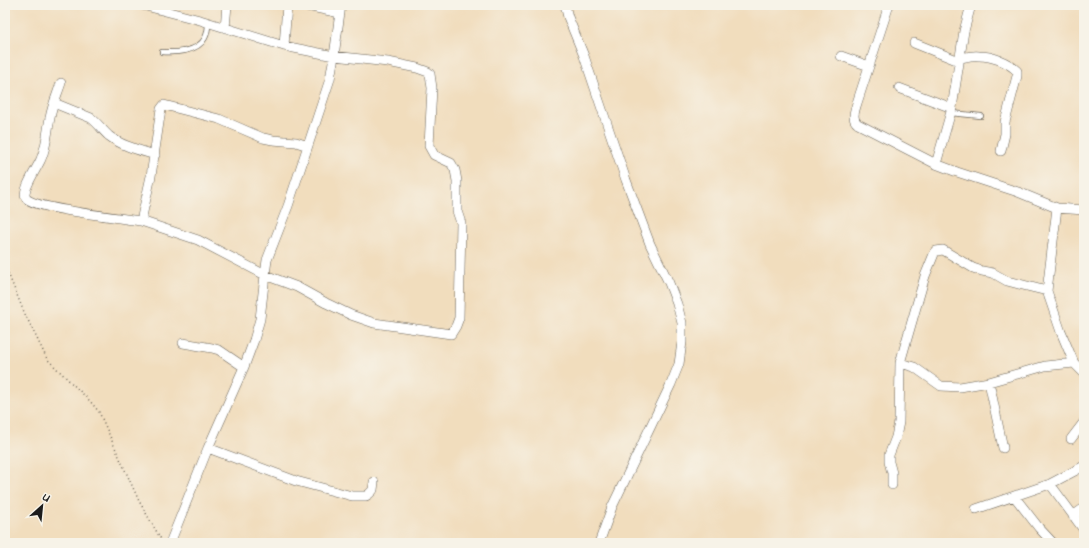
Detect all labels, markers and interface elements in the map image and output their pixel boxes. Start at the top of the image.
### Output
north arrow [22,486,62,526]
text: U [39,489,52,506]

